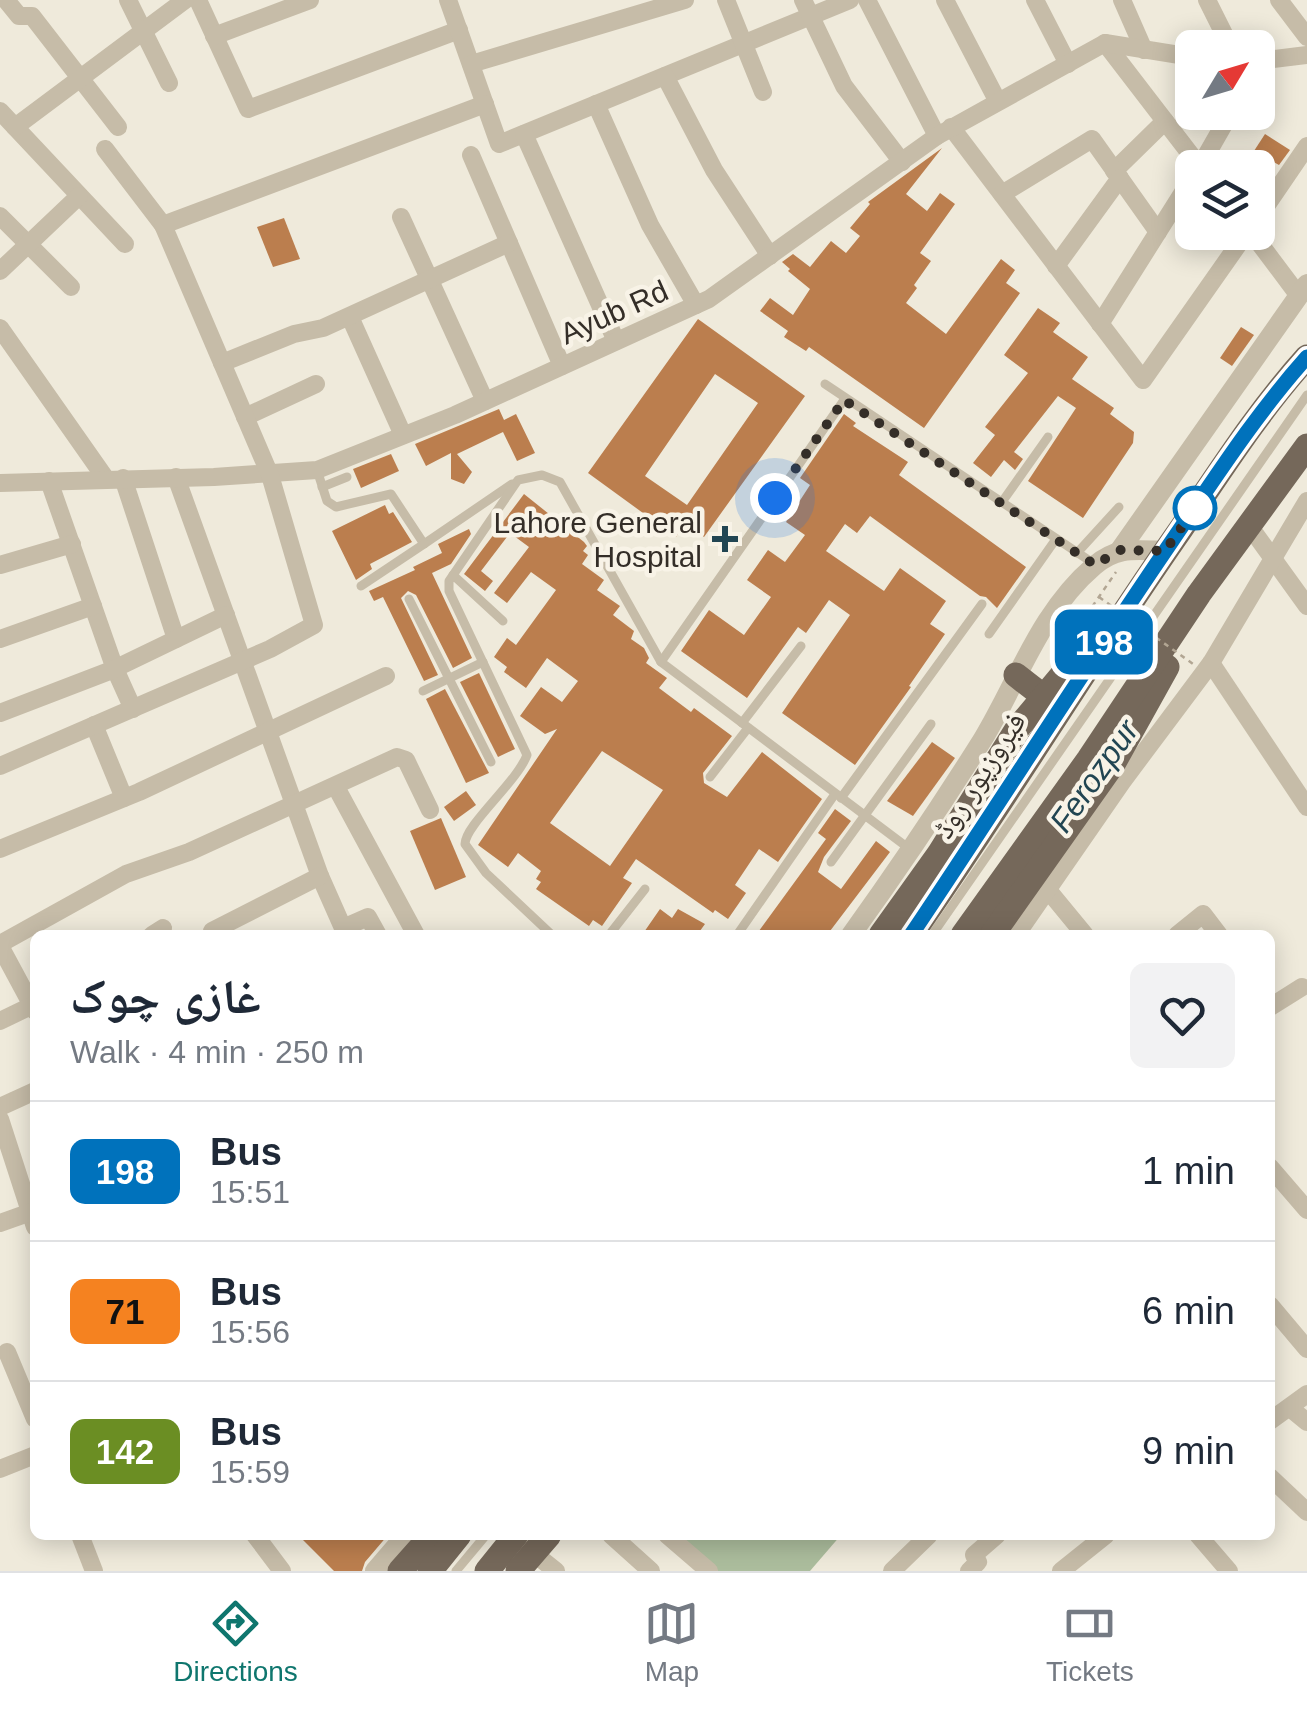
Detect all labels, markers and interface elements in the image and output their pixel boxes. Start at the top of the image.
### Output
north arrow [1175,30,1275,130]
map controls [1175,30,1275,250]
button: layers [1175,150,1275,250]
street label: Ayub Rd [555,274,673,350]
your location [750,473,800,523]
unlabelled marker [1174,487,1216,529]
place label: Lahore General Hospital [494,506,702,573]
marker: Lahore General Hospital [712,526,738,552]
line badge: 198 [1046,610,1162,674]
text: 198 [1075,623,1133,662]
street label: فیروزپور روڈ [926,706,1034,845]
water label: Ferozpur [1043,712,1146,839]
button: heart [1130,963,1235,1068]
text: غازی چوک [70,970,261,1023]
text: Walk · 4 min · 250 m [70,1034,364,1070]
text: Bus [210,1131,282,1173]
text: 1 min [1142,1150,1235,1192]
text: 198 [96,1152,154,1191]
text: 15:51 [210,1174,290,1210]
text: Bus [210,1271,282,1313]
text: 6 min [1142,1290,1235,1332]
text: 71 [106,1292,144,1331]
text: 15:56 [210,1314,290,1350]
text: Bus [210,1411,282,1453]
text: 9 min [1142,1430,1235,1472]
text: 142 [96,1432,154,1471]
text: 15:59 [210,1454,290,1490]
tab: Directions [173,1596,298,1688]
tab: Map [644,1596,699,1688]
tab: Tickets [1046,1596,1134,1688]

